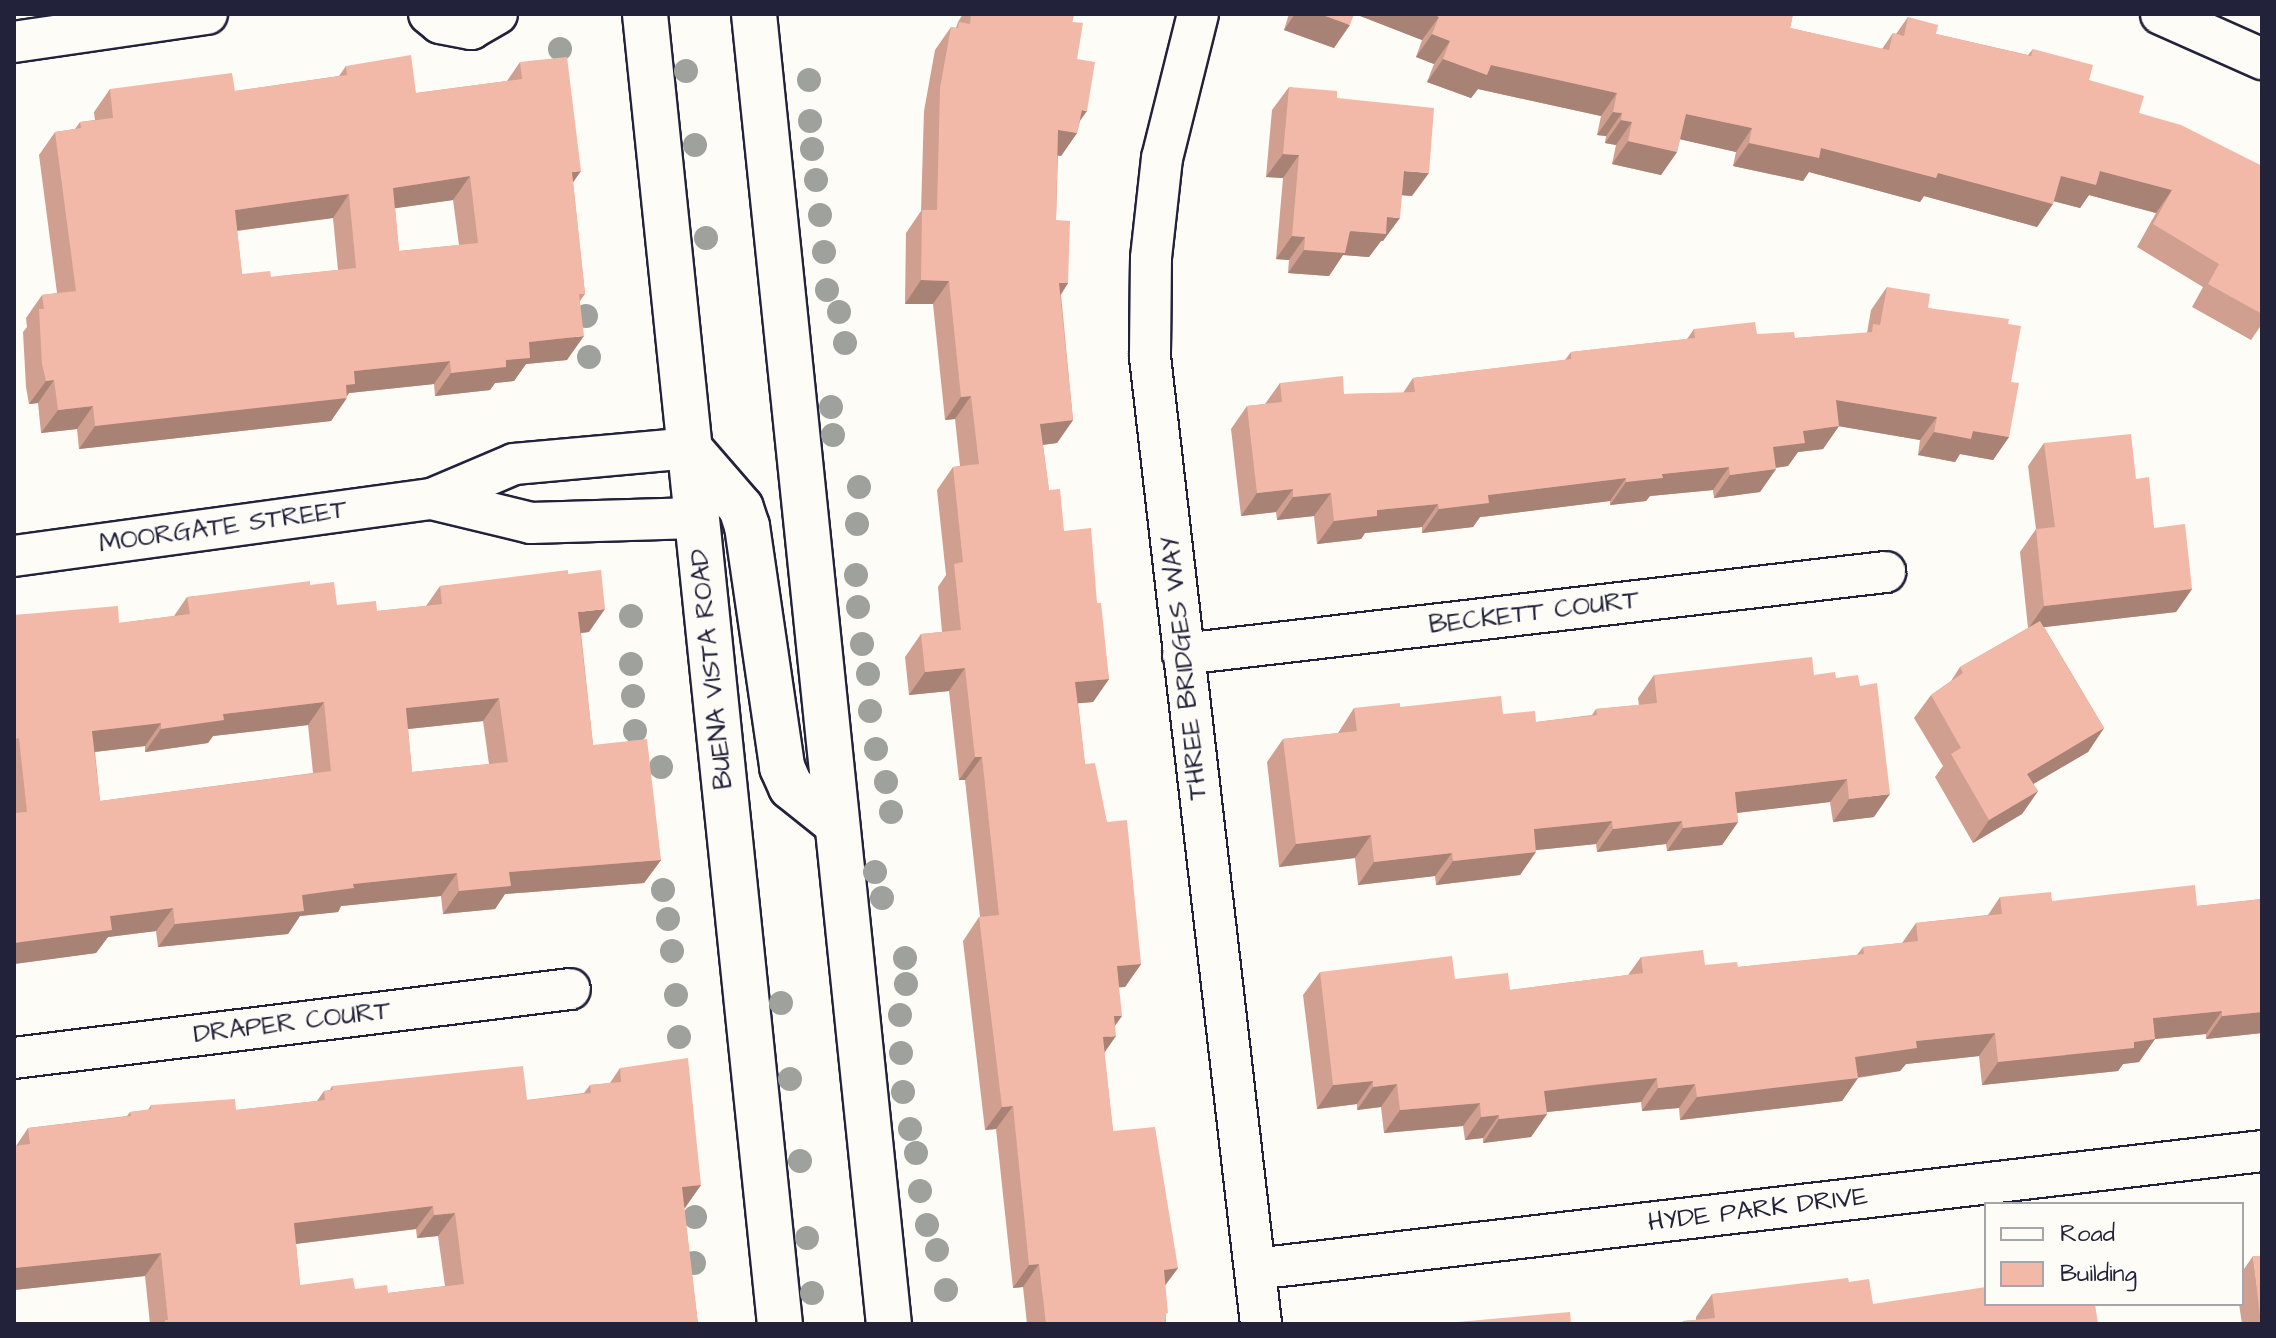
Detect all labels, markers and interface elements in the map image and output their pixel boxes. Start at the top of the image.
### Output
street label: MOORGATE STREET [97,494,349,560]
street label: THREE BRIDGES WAY [1156,535,1214,801]
street label: BUENA VISTA ROAD [684,547,740,791]
street label: BECKETT COURT [1427,585,1641,641]
street label: DRAPER COURT [192,995,392,1051]
street label: HYDE PARK DRIVE [1646,1181,1870,1239]
legend [1984,1202,2244,1306]
text: Road [2060,1217,2115,1251]
text: Building [2060,1257,2137,1291]

